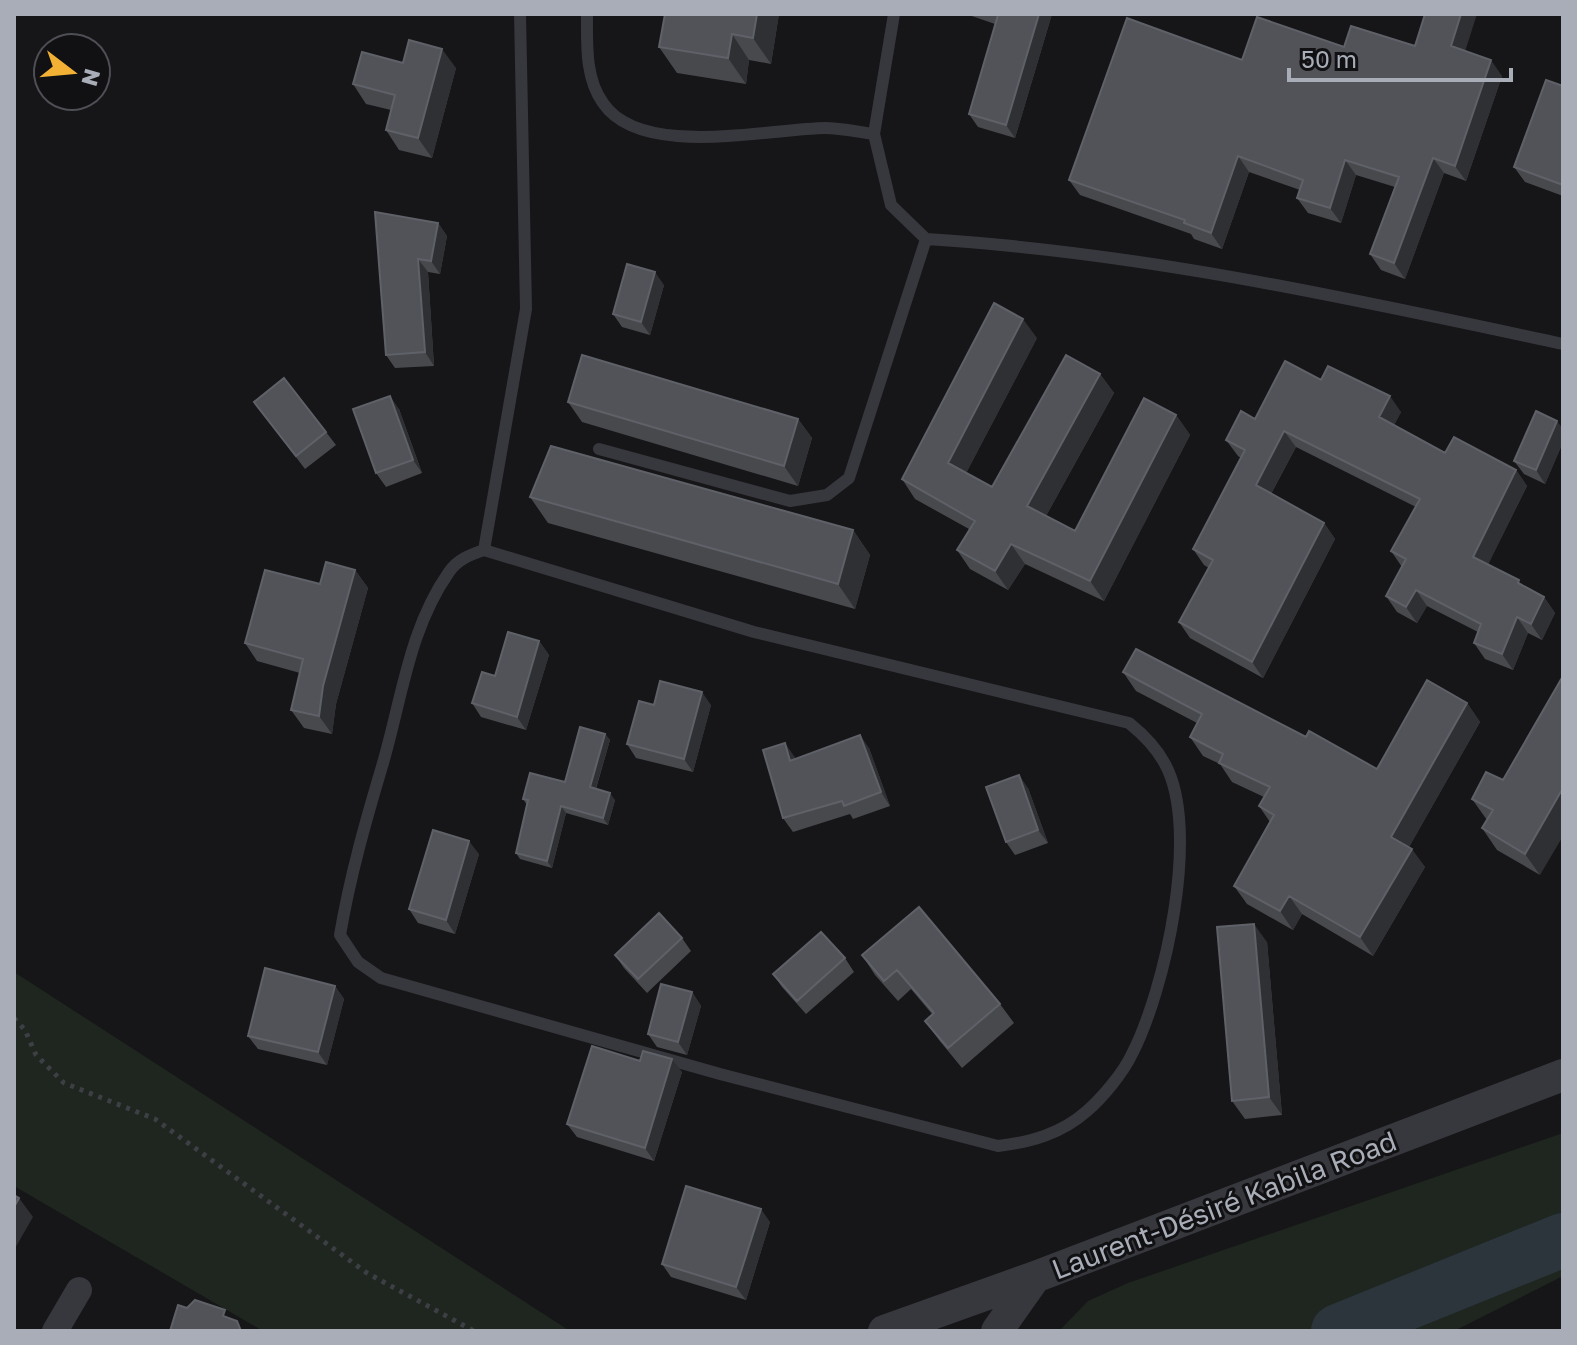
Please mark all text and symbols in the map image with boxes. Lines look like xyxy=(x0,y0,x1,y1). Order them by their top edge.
north arrow xyxy=(32,32,112,112)
scale bar xyxy=(1289,32,1511,82)
text: 50 m xyxy=(1301,44,1357,73)
text: N xyxy=(76,66,107,89)
street label: Laurent-Désiré Kabila Road xyxy=(1047,1124,1401,1286)

